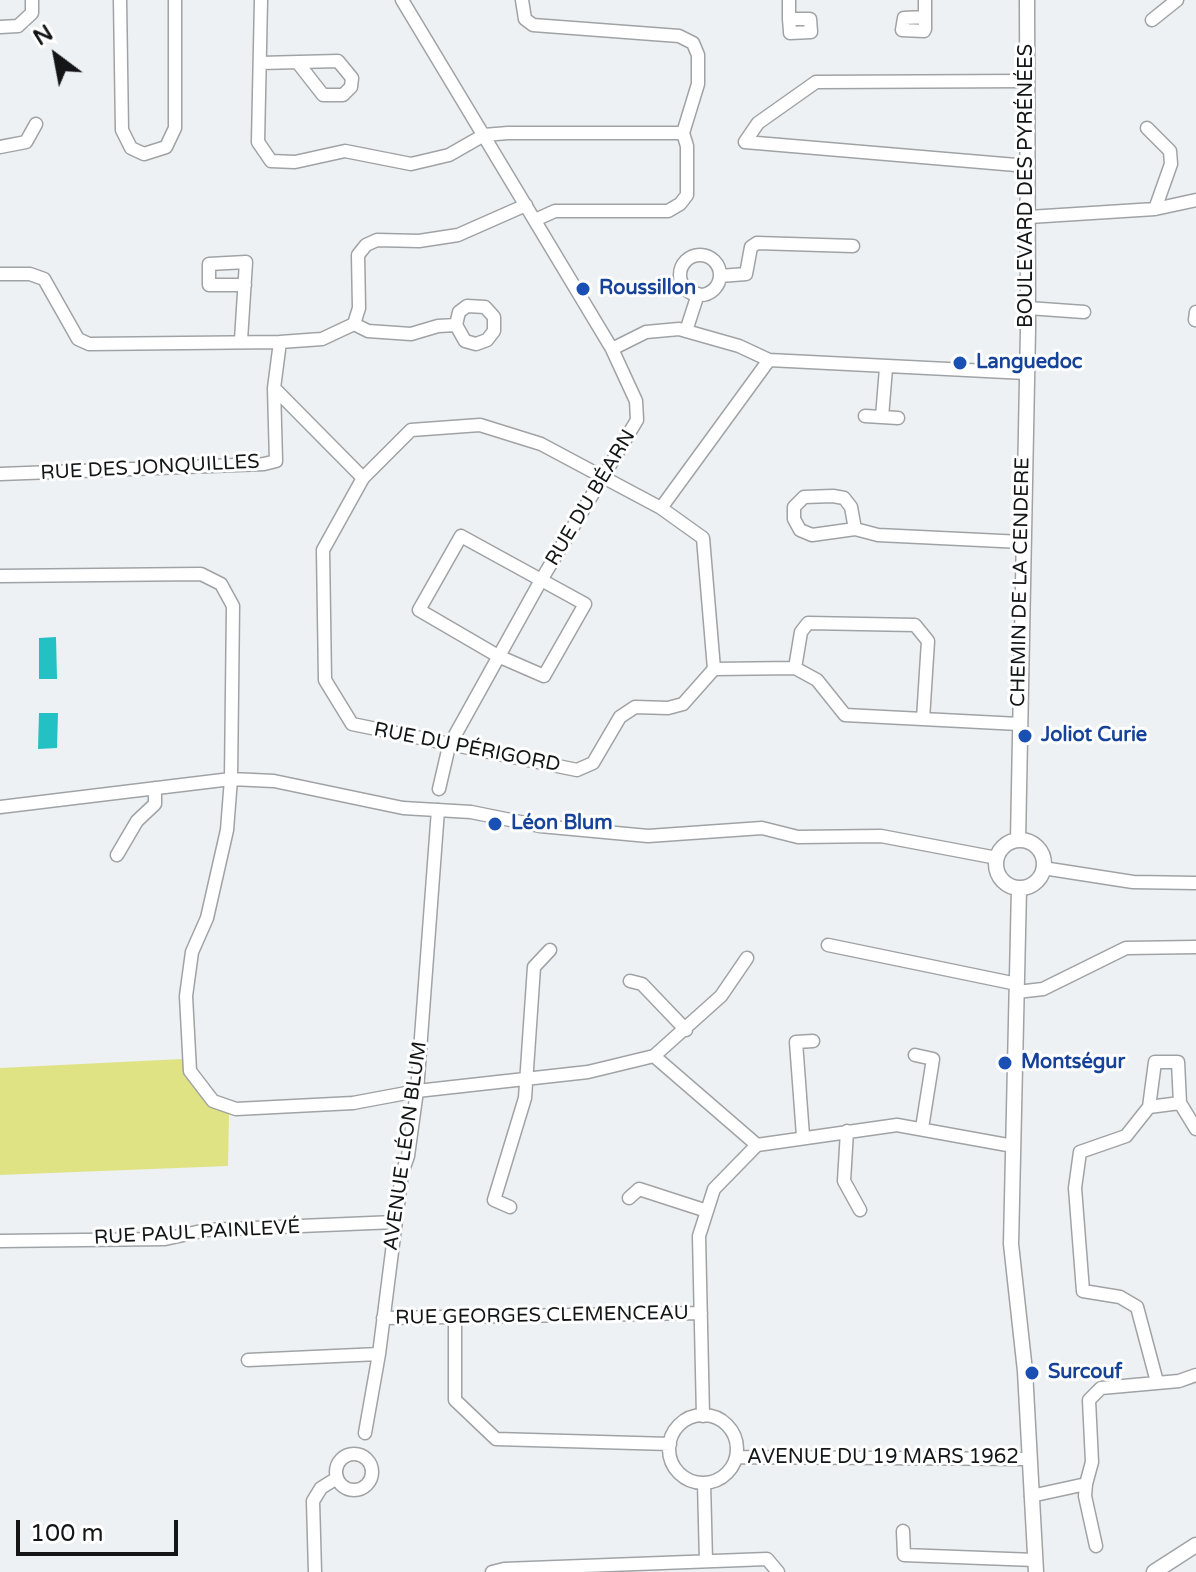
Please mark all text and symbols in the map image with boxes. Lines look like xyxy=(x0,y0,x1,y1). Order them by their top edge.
north arrow xyxy=(16,16,96,96)
text: N xyxy=(29,20,58,51)
street label: BOULEVARD DES PYRÉNÉES xyxy=(1015,44,1039,328)
place label: Roussillon xyxy=(599,277,696,301)
marker: Roussillon xyxy=(574,280,592,298)
place label: Languedoc xyxy=(976,351,1082,375)
marker: Languedoc xyxy=(951,354,969,372)
street label: RUE DU BÉARN xyxy=(541,426,641,570)
street label: RUE DES JONQUILLES xyxy=(40,450,260,486)
street label: CHEMIN DE LA CENDERE xyxy=(1007,457,1035,707)
street label: RUE DU PÉRIGORD xyxy=(372,718,562,778)
place label: Joliot Curie xyxy=(1041,724,1147,748)
marker: Joliot Curie xyxy=(1016,727,1034,745)
place label: Léon Blum xyxy=(511,812,613,836)
marker: Léon Blum xyxy=(486,815,504,833)
street label: AVENUE LÉON BLUM xyxy=(379,1040,433,1252)
place label: Montségur xyxy=(1021,1051,1125,1075)
marker: Montségur xyxy=(996,1054,1014,1072)
street label: RUE PAUL PAINLEVÉ xyxy=(93,1216,301,1250)
street label: RUE GEORGES CLEMENCEAU xyxy=(395,1301,689,1331)
place label: Surcouf xyxy=(1048,1361,1122,1385)
marker: Surcouf xyxy=(1023,1364,1041,1382)
street label: AVENUE DU 19 MARS 1962 xyxy=(747,1446,1019,1470)
scale bar xyxy=(20,1504,182,1554)
text: 100 m xyxy=(30,1519,104,1548)

